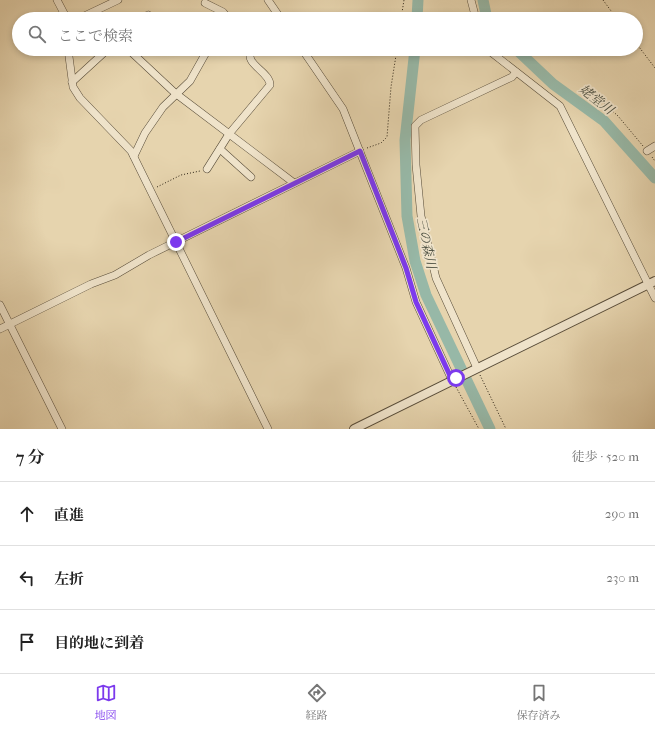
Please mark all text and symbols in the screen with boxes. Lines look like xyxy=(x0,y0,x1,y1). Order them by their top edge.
search box xyxy=(12,12,643,56)
icon: search xyxy=(26,23,48,45)
text: ここで検索 xyxy=(58,27,133,45)
water label: 姥堂川 xyxy=(577,81,618,119)
water label: 三の森川 xyxy=(414,216,440,272)
route end xyxy=(167,233,185,251)
route start xyxy=(447,369,465,387)
text: 7 分 xyxy=(16,447,45,467)
text: 徒歩 · 520 m xyxy=(572,449,639,464)
icon: ahead xyxy=(16,503,38,525)
text: 直進 xyxy=(54,506,84,524)
text: 290 m xyxy=(605,506,639,521)
icon: left xyxy=(16,567,38,589)
text: 左折 xyxy=(54,570,84,588)
text: 230 m xyxy=(606,570,639,585)
icon: arrive xyxy=(16,631,38,653)
text: 目的地に到着 xyxy=(54,634,144,652)
tab: 地図 xyxy=(95,682,117,722)
tab: 経路 xyxy=(306,682,328,722)
tab: 保存済み xyxy=(517,682,561,722)

